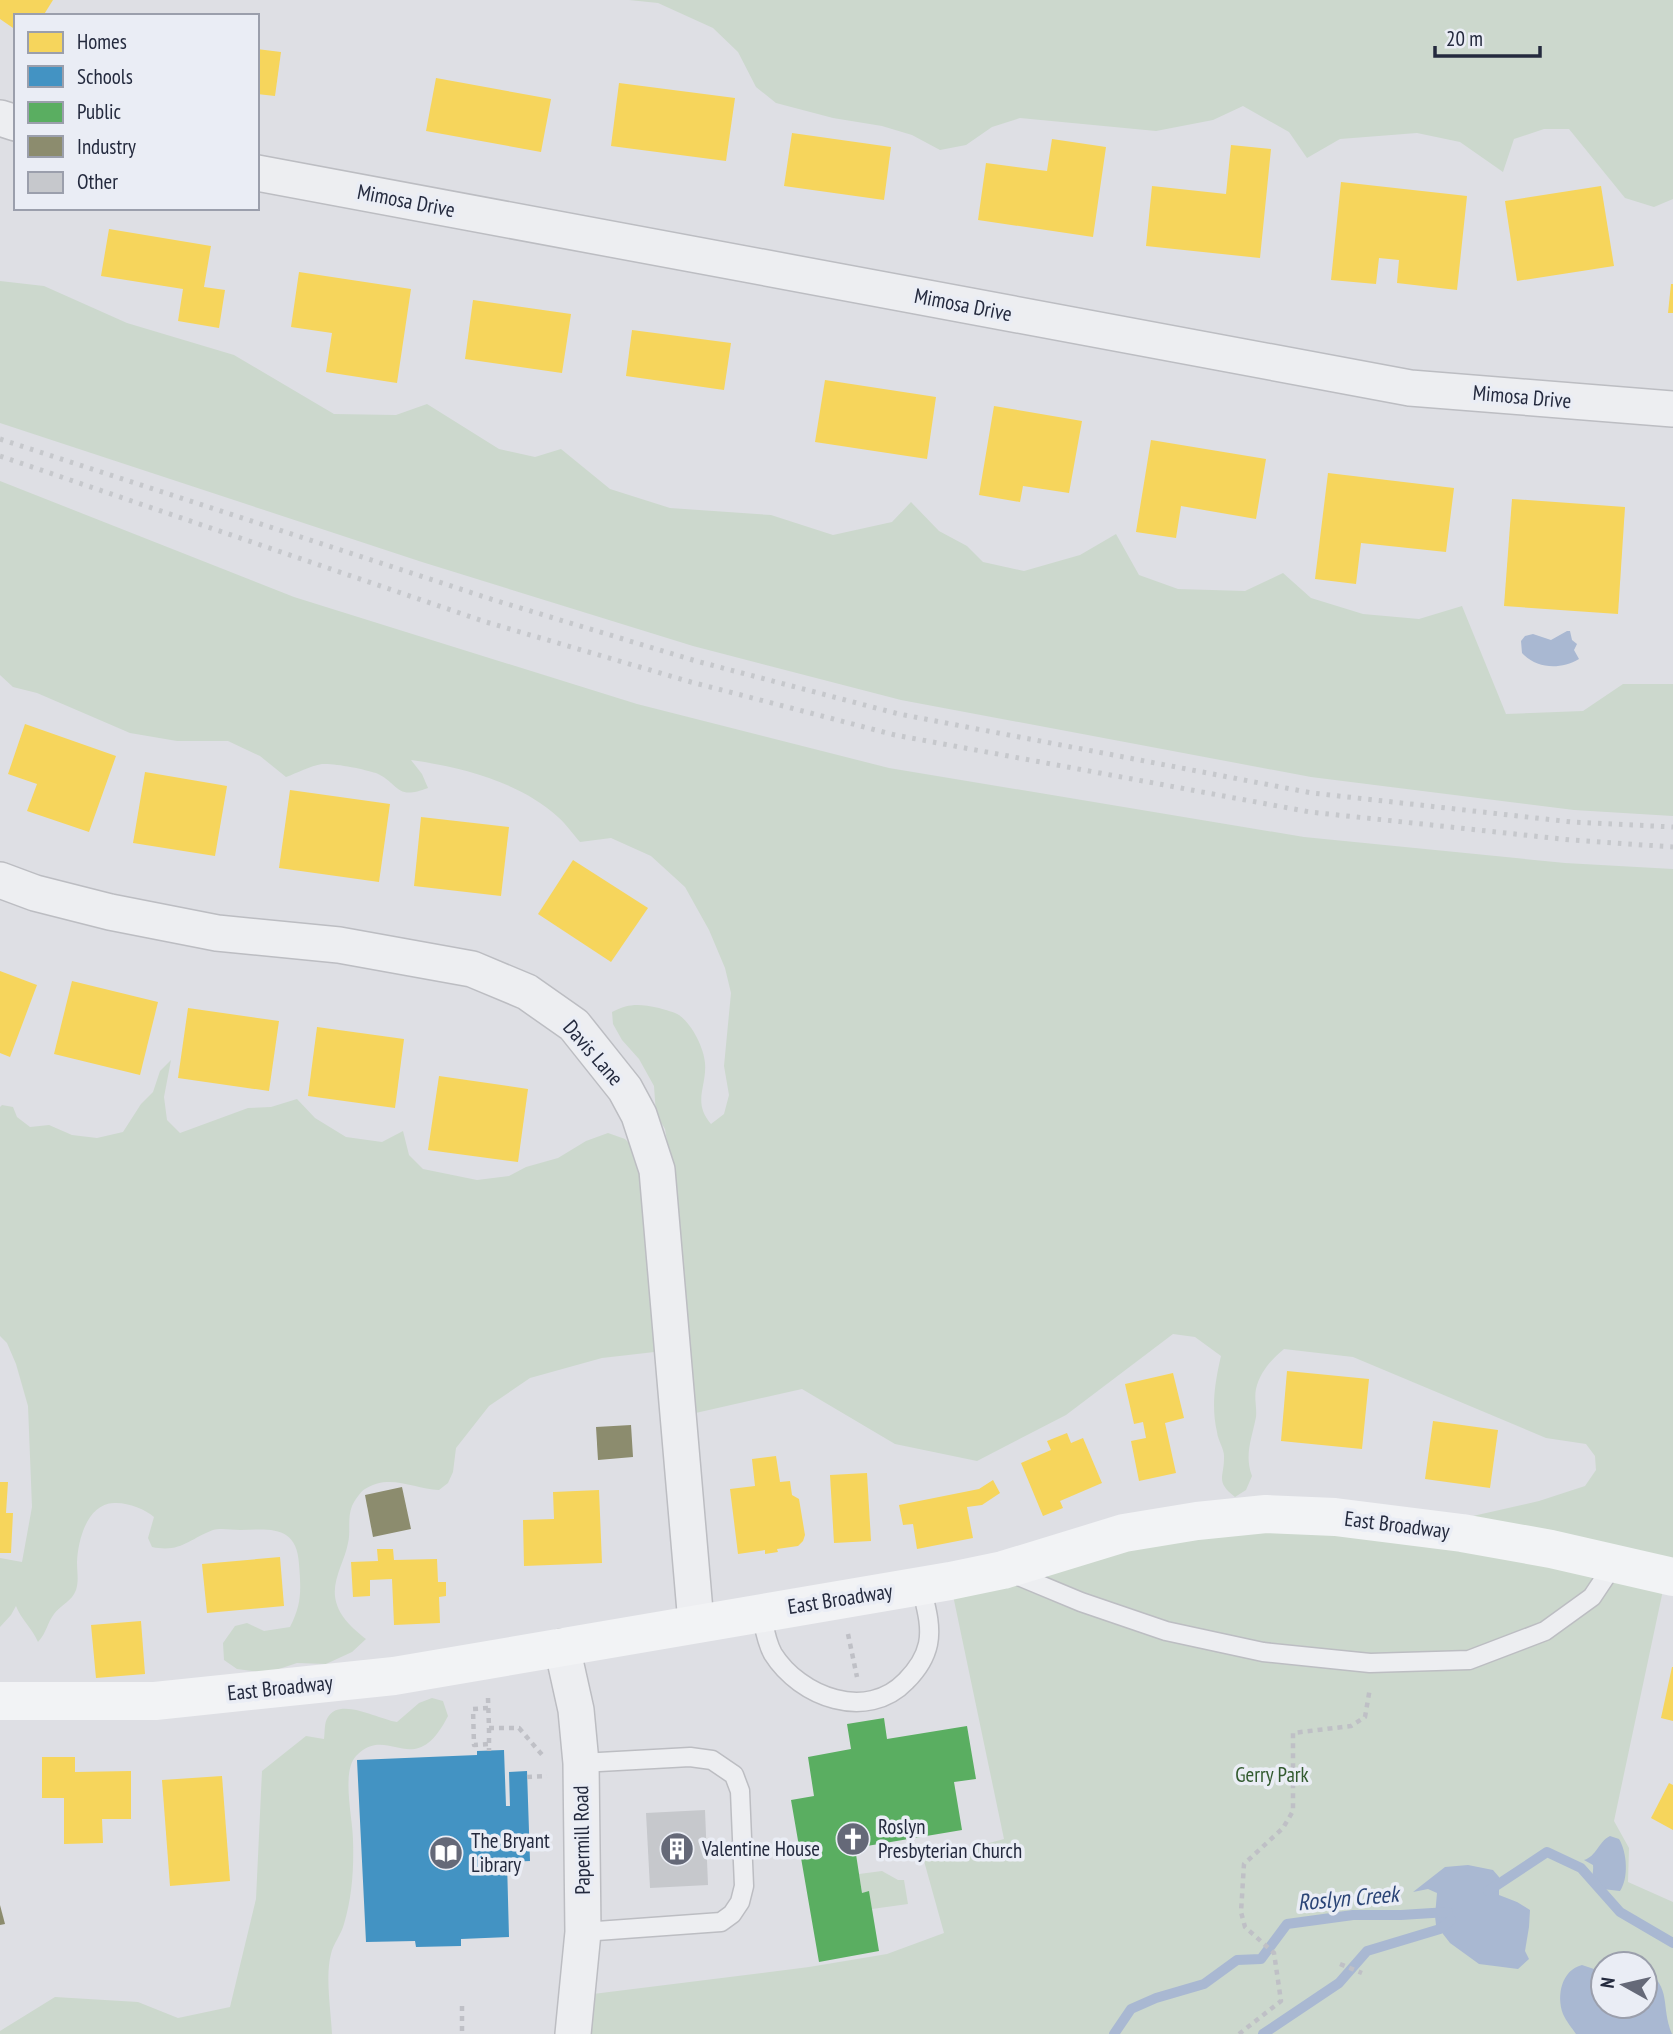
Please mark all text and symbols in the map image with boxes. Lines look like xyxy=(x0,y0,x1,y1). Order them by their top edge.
legend xyxy=(14,14,259,210)
scale bar xyxy=(1435,14,1540,58)
text: 20 m xyxy=(1446,25,1483,52)
text: Homes xyxy=(77,28,127,55)
text: Schools xyxy=(77,63,133,90)
text: Public xyxy=(77,98,122,125)
text: Industry xyxy=(77,133,136,160)
text: Other xyxy=(77,168,118,195)
street label: Mimosa Drive xyxy=(355,178,457,223)
street label: Mimosa Drive xyxy=(912,282,1014,327)
street label: Mimosa Drive xyxy=(1472,379,1572,414)
street label: Davis Lane xyxy=(557,1014,629,1091)
street label: East Broadway xyxy=(1343,1505,1451,1544)
street label: East Broadway xyxy=(786,1577,894,1620)
street label: East Broadway xyxy=(226,1669,334,1706)
park label: Gerry Park xyxy=(1235,1761,1309,1788)
street label: Papermill Road xyxy=(567,1785,596,1895)
place label: Roslyn Presbyterian Church xyxy=(878,1813,1022,1864)
church icon: Roslyn Presbyterian Church xyxy=(834,1820,872,1858)
place label: The Bryant Library xyxy=(471,1827,550,1878)
building icon: Valentine House xyxy=(658,1830,696,1868)
library icon: The Bryant Library xyxy=(427,1834,465,1872)
place label: Valentine House xyxy=(701,1835,820,1862)
water label: Roslyn Creek xyxy=(1296,1878,1403,1916)
north arrow xyxy=(1589,1950,1659,2020)
text: N xyxy=(1595,1976,1620,1989)

